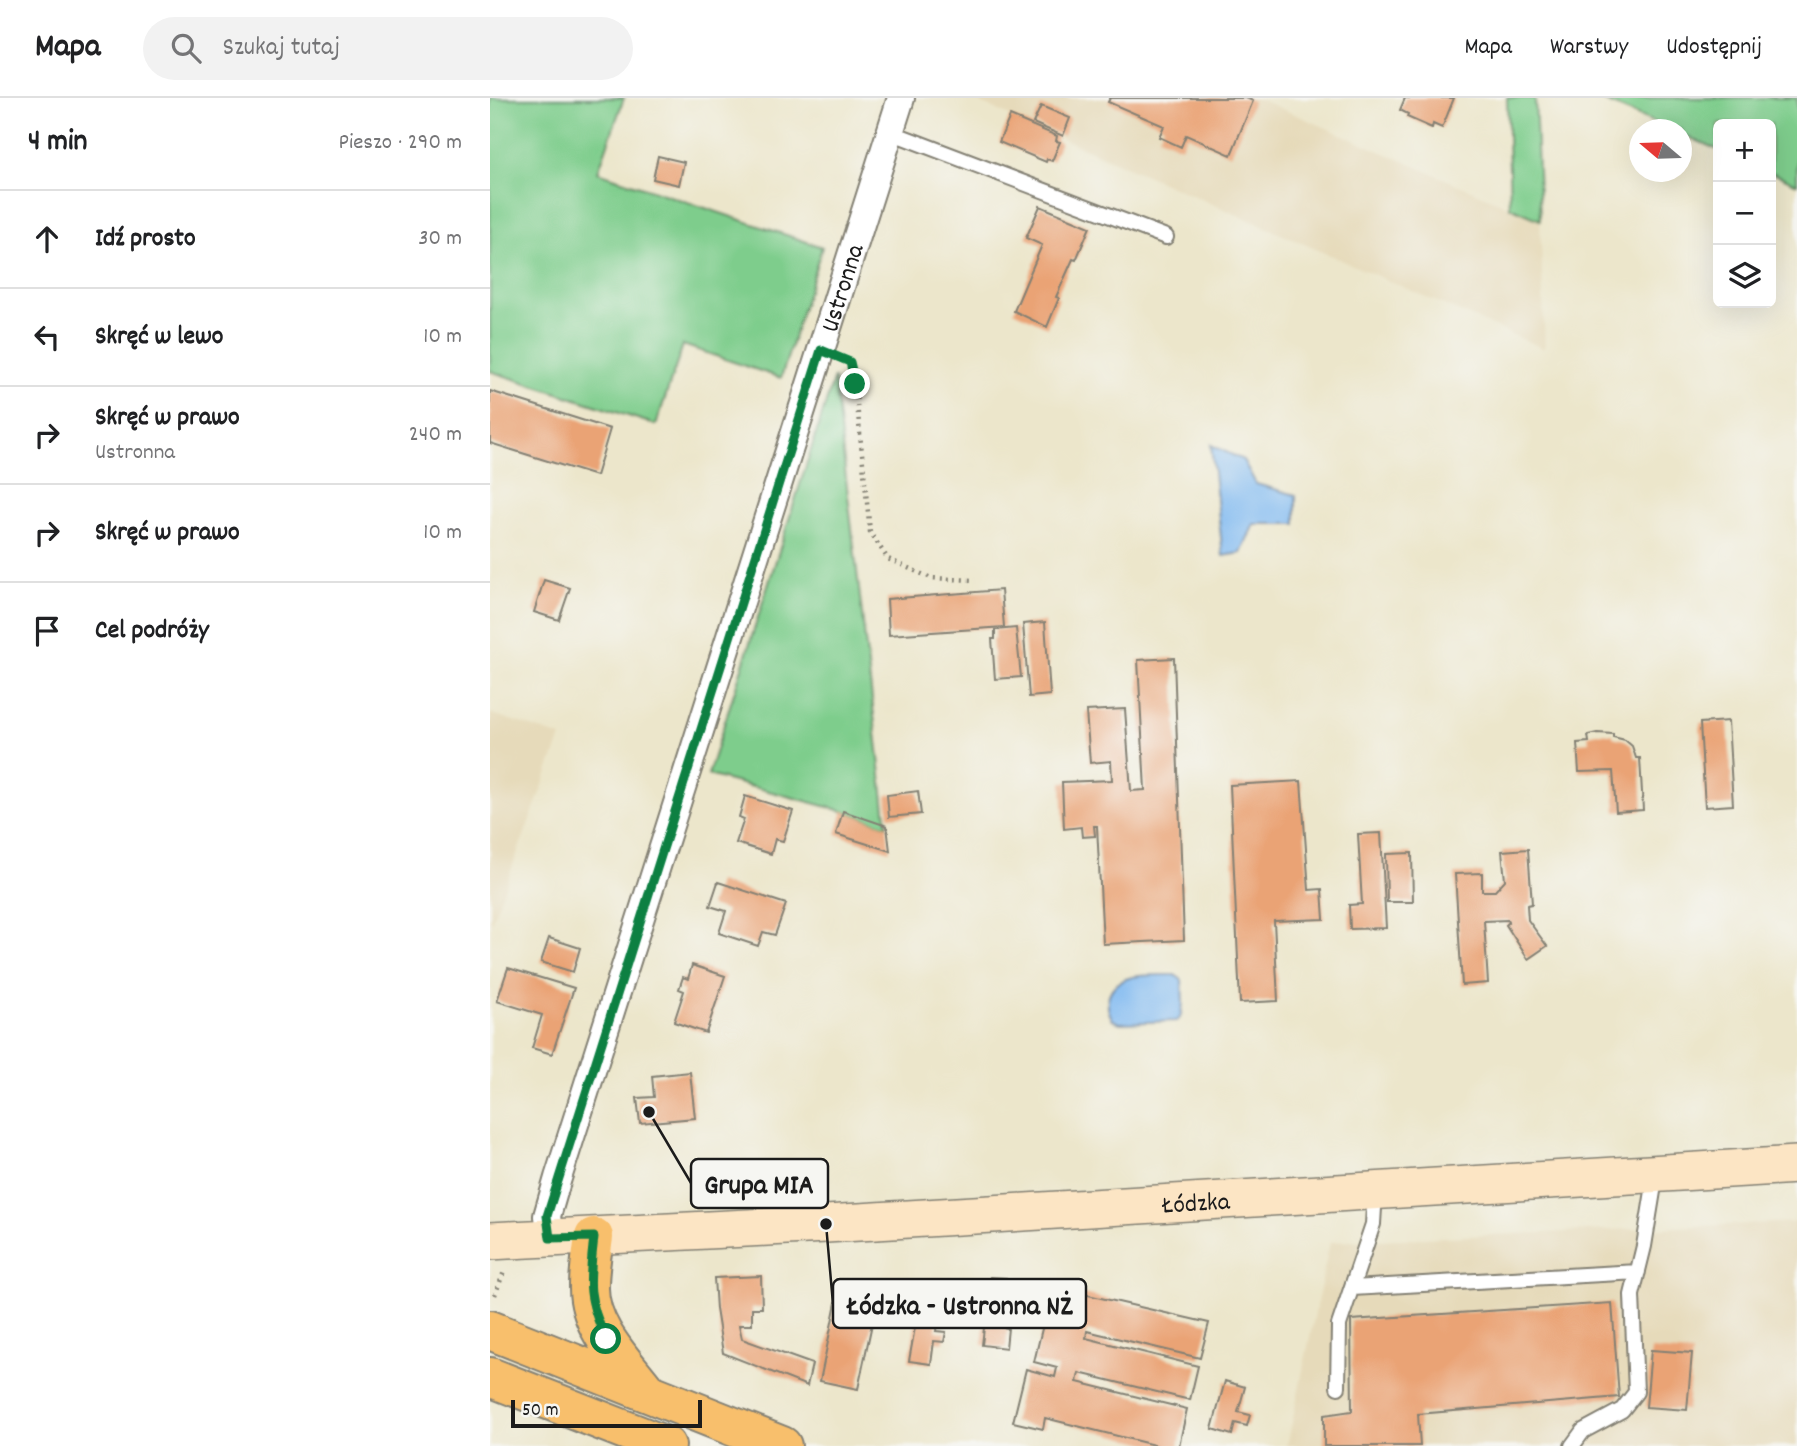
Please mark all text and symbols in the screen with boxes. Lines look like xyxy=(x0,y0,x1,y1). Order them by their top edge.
search box xyxy=(143,17,633,80)
text: Mapa xyxy=(35,25,101,72)
icon: search xyxy=(167,29,205,67)
text: Szukaj tutaj xyxy=(223,30,340,67)
text: Mapa xyxy=(1464,31,1512,65)
text: Warstwy xyxy=(1550,31,1628,65)
text: Udostępnij xyxy=(1666,31,1762,65)
north arrow xyxy=(1629,119,1692,182)
map controls xyxy=(1713,119,1776,308)
button: + xyxy=(1713,119,1776,182)
text: 4 min xyxy=(28,122,87,165)
text: Pieszo · 290 m xyxy=(339,127,462,160)
button: − xyxy=(1713,182,1776,245)
icon: ahead xyxy=(28,220,66,258)
text: Idź prosto xyxy=(95,221,196,258)
text: 30 m xyxy=(418,223,462,256)
street label: Ustronna xyxy=(813,239,876,337)
button: layers xyxy=(1713,245,1776,308)
icon: left xyxy=(28,318,66,356)
text: Skręć w lewo xyxy=(95,319,223,356)
text: 10 m xyxy=(423,321,462,354)
route end xyxy=(839,368,870,399)
text: Skręć w prawo xyxy=(95,400,239,437)
icon: right xyxy=(28,416,66,454)
text: 240 m xyxy=(409,419,462,452)
text: Ustronna xyxy=(95,437,175,470)
icon: right xyxy=(28,514,66,552)
text: Skręć w prawo xyxy=(95,515,239,552)
text: 10 m xyxy=(423,517,462,550)
icon: arrive xyxy=(28,612,66,650)
text: Cel podróży xyxy=(95,613,209,650)
callout: Grupa MIA xyxy=(691,1159,828,1208)
text: Grupa MIA xyxy=(704,1168,814,1208)
street label: Łódzka xyxy=(1160,1184,1232,1226)
callout: Łódzka - Ustronna NŻ xyxy=(833,1279,1086,1328)
text: Łódzka - Ustronna NŻ xyxy=(846,1289,1073,1329)
route start xyxy=(590,1323,621,1354)
scale bar xyxy=(511,1397,702,1429)
text: 50 m xyxy=(522,1398,559,1425)

